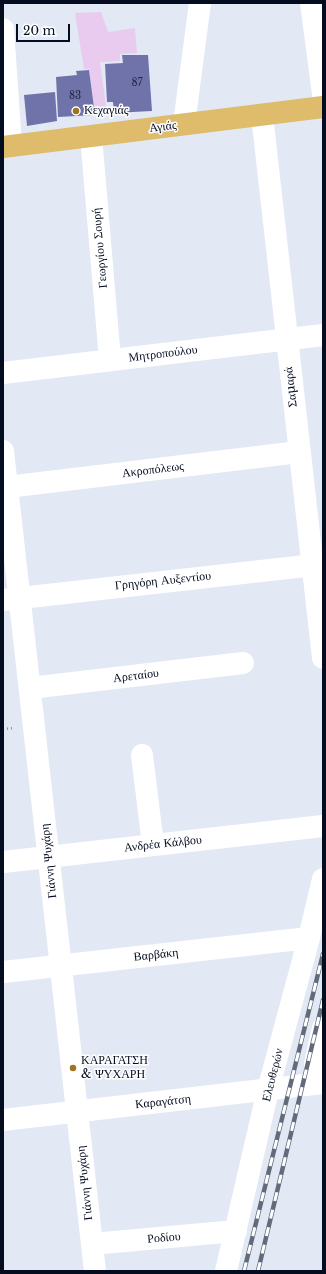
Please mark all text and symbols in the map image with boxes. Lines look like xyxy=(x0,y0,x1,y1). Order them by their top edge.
scale bar xyxy=(18,16,72,42)
text: 20 m xyxy=(23,23,55,38)
house number: 87 xyxy=(131,77,143,89)
house number: 83 xyxy=(69,90,81,102)
place label: Κεχαγιάς xyxy=(84,104,129,118)
marker: Κεχαγιάς xyxy=(71,106,81,116)
street label: Αγιάς xyxy=(149,118,177,136)
street label: Γεωργίου Σουρή xyxy=(89,207,111,289)
street label: Μητροπούλου xyxy=(128,343,198,365)
street label: Σαμαρά xyxy=(281,366,301,408)
street label: Ακροπόλεως xyxy=(121,459,185,481)
street label: Γρηγόρη Αυξεντίου xyxy=(114,569,212,593)
street label: Αρεταίου xyxy=(112,666,160,686)
street label: Γιάννη Ψυχάρη xyxy=(38,823,60,899)
street label: Ανδρέα Κάλβου xyxy=(123,833,203,855)
street label: Βαρβάκη xyxy=(133,945,179,965)
street label: Ελευθερών xyxy=(259,1047,287,1103)
place label: ΚΑΡΑΓΑΤΣΗ & ΨΥΧΑΡΗ xyxy=(81,1054,148,1082)
marker: ΚΑΡΑΓΑΤΣΗ & ΨΥΧΑΡΗ xyxy=(68,1063,78,1073)
street label: Καραγάτση xyxy=(134,1092,192,1112)
street label: Γιάννη Ψυχάρη xyxy=(74,1145,96,1221)
street label: Ροδίου xyxy=(147,1229,181,1247)

